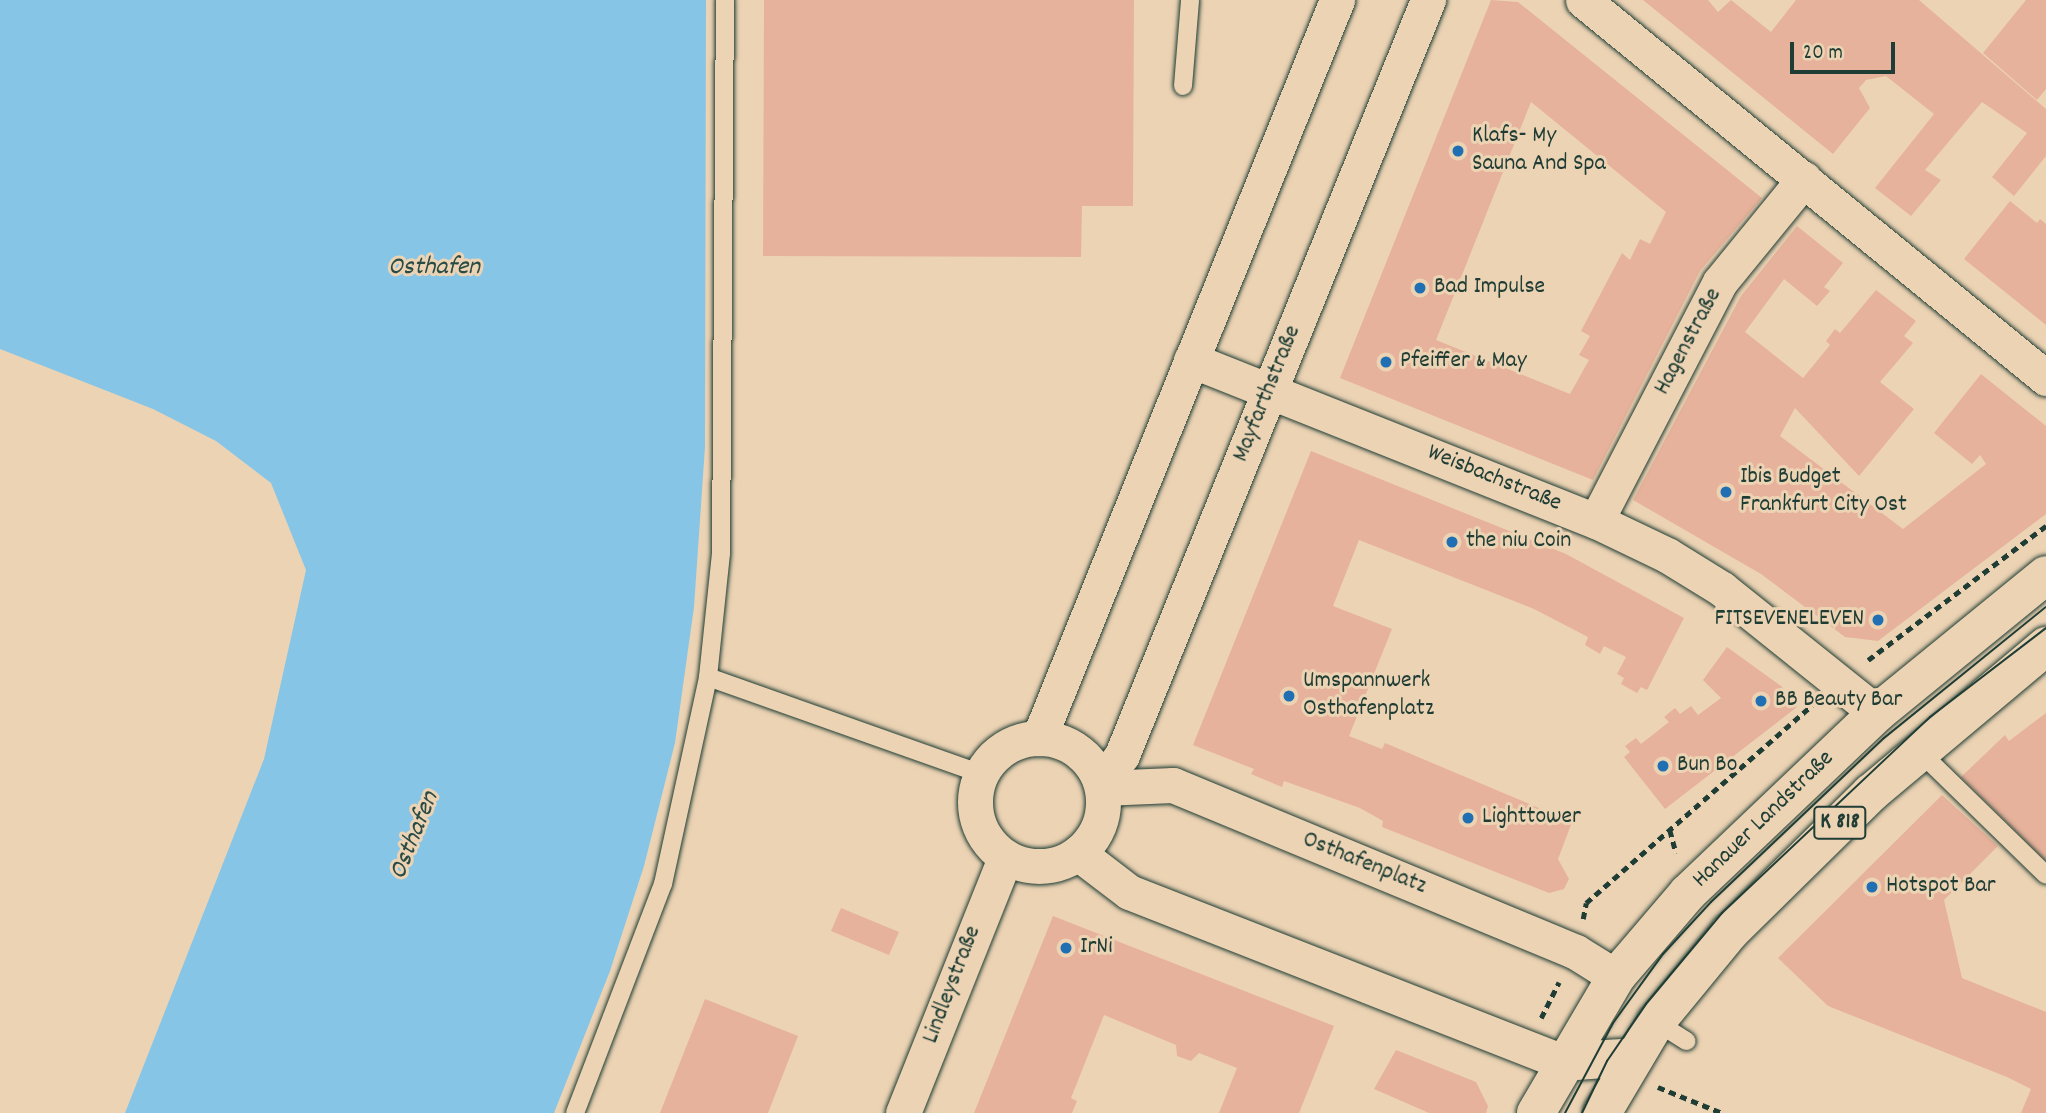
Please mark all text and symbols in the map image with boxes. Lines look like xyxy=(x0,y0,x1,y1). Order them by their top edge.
scale bar xyxy=(1794,28,1899,72)
text: 20 m xyxy=(1803,39,1843,69)
place label: Klafs- My Sauna And Spa xyxy=(1472,123,1606,179)
marker: Klafs- My Sauna And Spa xyxy=(1450,143,1466,159)
water label: Osthafen xyxy=(388,252,480,284)
place label: Bad Impulse xyxy=(1434,274,1545,302)
marker: Bad Impulse xyxy=(1412,280,1428,296)
street label: Hagenstraße xyxy=(1649,284,1729,400)
street label: Mayfarthstraße xyxy=(1228,322,1308,466)
place label: Pfeiffer & May xyxy=(1400,348,1527,376)
marker: Pfeiffer & May xyxy=(1378,354,1394,370)
street label: Weisbachstraße xyxy=(1423,439,1565,519)
place label: Ibis Budget Frankfurt City Ost xyxy=(1740,464,1907,520)
marker: Ibis Budget Frankfurt City Ost xyxy=(1718,484,1734,500)
place label: the niu Coin xyxy=(1466,528,1571,556)
marker: the niu Coin xyxy=(1444,534,1460,550)
place label: FITSEVENELEVEN xyxy=(1715,606,1864,634)
marker: FITSEVENELEVEN xyxy=(1870,612,1886,628)
place label: Umspannwerk Osthafenplatz xyxy=(1303,668,1434,724)
place label: BB Beauty Bar xyxy=(1775,687,1902,715)
marker: Umspannwerk Osthafenplatz xyxy=(1281,688,1297,704)
marker: BB Beauty Bar xyxy=(1753,693,1769,709)
street label: Hanauer Landstraße xyxy=(1687,745,1841,895)
place label: Bun Bo xyxy=(1677,752,1737,780)
marker: Bun Bo xyxy=(1655,758,1671,774)
water label: Osthafen xyxy=(383,787,447,885)
place label: Lighttower xyxy=(1482,804,1581,832)
road number: K 818 xyxy=(1812,804,1868,842)
marker: Lighttower xyxy=(1460,810,1476,826)
street label: Osthafenplatz xyxy=(1298,826,1430,902)
place label: Hotspot Bar xyxy=(1886,873,1996,901)
marker: Hotspot Bar xyxy=(1864,879,1880,895)
street label: Lindleystraße xyxy=(917,922,989,1048)
place label: IrNi xyxy=(1080,934,1113,962)
marker: IrNi xyxy=(1058,940,1074,956)

